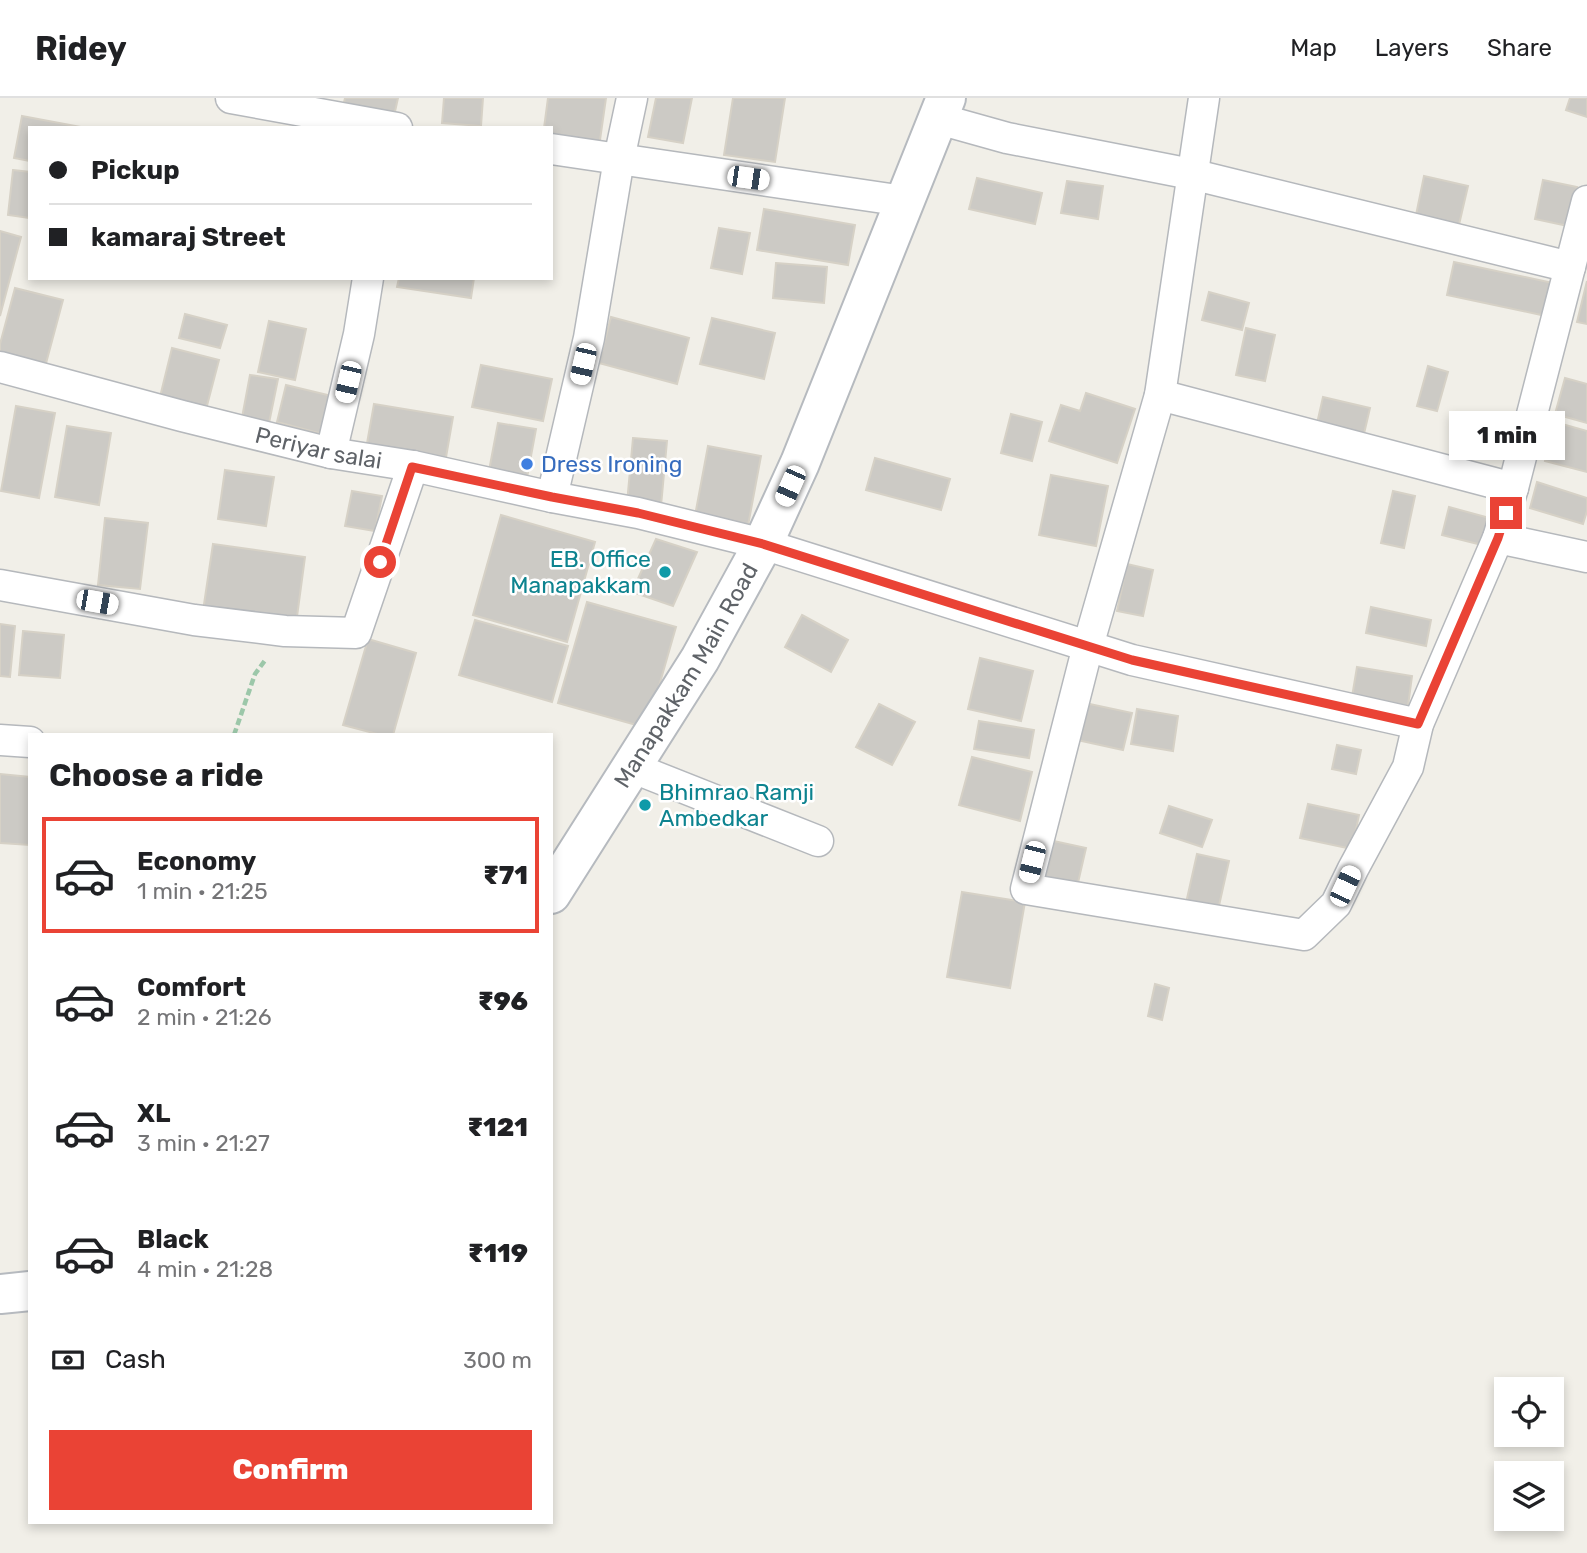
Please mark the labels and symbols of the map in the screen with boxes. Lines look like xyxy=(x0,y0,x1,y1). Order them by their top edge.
car xyxy=(726,165,771,191)
car xyxy=(569,341,598,387)
car xyxy=(334,359,363,405)
callout: 1 min xyxy=(1448,412,1564,460)
street label: Periyar salai xyxy=(252,421,384,475)
place label: Dress Ironing xyxy=(541,450,683,478)
marker: Dress Ironing xyxy=(519,456,535,472)
car xyxy=(772,463,809,509)
route end xyxy=(1490,497,1522,529)
place label: EB. Office Manapakkam xyxy=(510,545,651,599)
route start xyxy=(364,546,396,578)
street label: Manapakkam Main Road xyxy=(608,558,764,793)
marker: EB. Office Manapakkam xyxy=(657,564,673,580)
car xyxy=(75,588,120,616)
place label: Bhimrao Ramji Ambedkar xyxy=(659,778,814,832)
marker: Bhimrao Ramji Ambedkar xyxy=(637,797,653,813)
car xyxy=(1017,839,1048,885)
car xyxy=(1327,863,1364,909)

